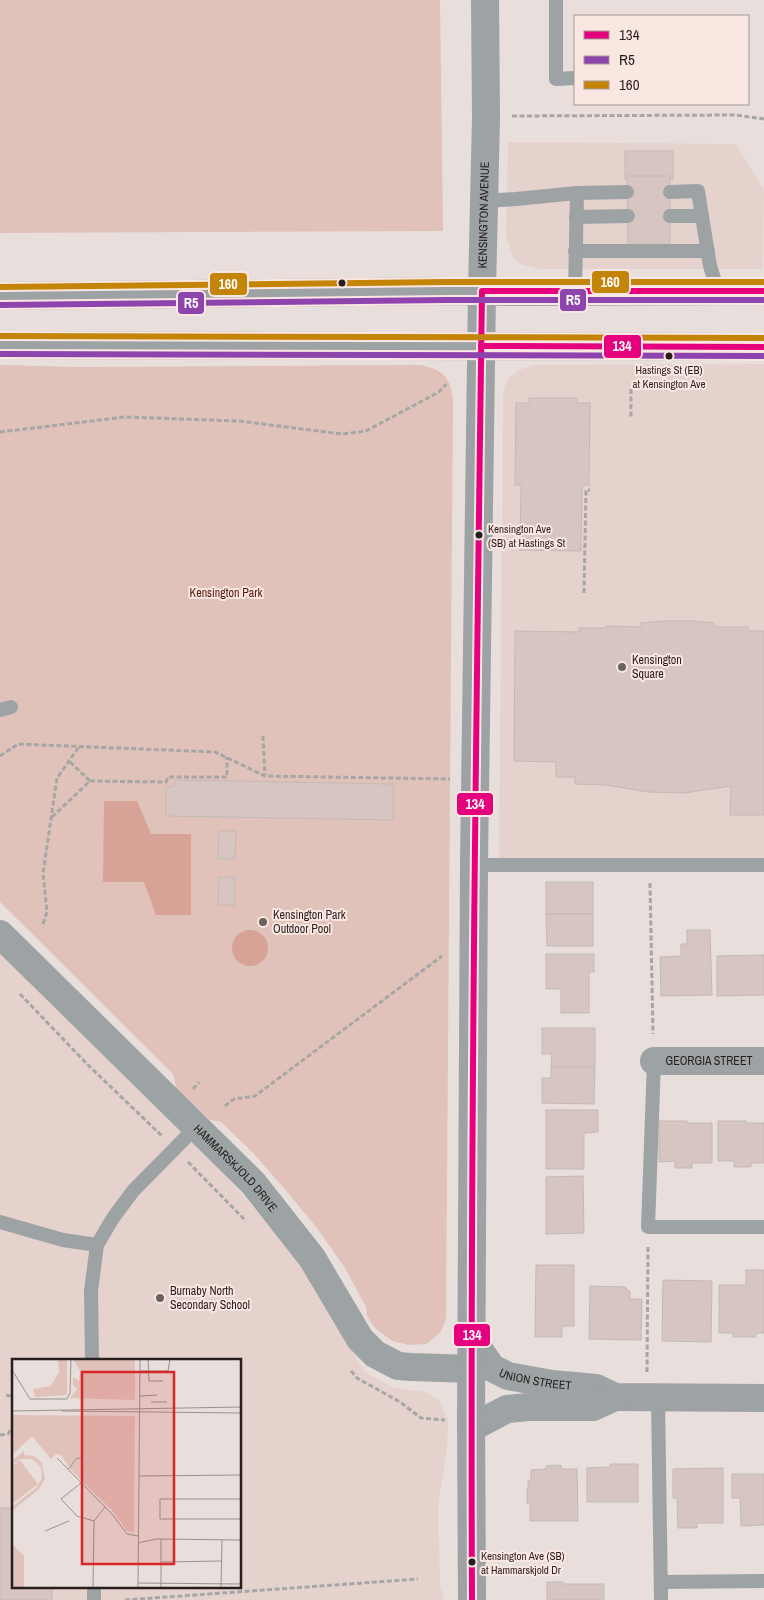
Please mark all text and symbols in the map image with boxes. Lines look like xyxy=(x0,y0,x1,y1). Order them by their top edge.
legend xyxy=(574,15,749,105)
text: 134 xyxy=(619,24,640,45)
text: R5 xyxy=(619,49,635,70)
text: 160 xyxy=(619,74,640,95)
street label: KENSINGTON AVENUE xyxy=(475,161,493,269)
line badge: 160 xyxy=(591,270,630,294)
line badge: 160 xyxy=(209,272,248,296)
text: 160 xyxy=(600,273,620,291)
text: 160 xyxy=(218,275,238,293)
unlabelled marker xyxy=(337,278,347,288)
line badge: R5 xyxy=(559,288,587,312)
line badge: R5 xyxy=(177,291,205,315)
text: R5 xyxy=(566,291,581,309)
text: R5 xyxy=(184,294,199,312)
line badge: 134 xyxy=(603,334,642,359)
text: 134 xyxy=(612,337,632,355)
marker: Hastings St (EB) at Kensington Ave xyxy=(664,351,674,361)
place label: Hastings St (EB) at Kensington Ave xyxy=(632,363,706,391)
place label: Kensington Ave (SB) at Hastings St xyxy=(488,522,566,550)
marker: Kensington Ave (SB) at Hastings St xyxy=(474,530,484,540)
park label: Kensington Park xyxy=(190,585,262,601)
place label: Kensington Square xyxy=(632,652,682,682)
marker: Kensington Square xyxy=(616,661,628,673)
line badge: 134 xyxy=(456,792,494,816)
text: 134 xyxy=(465,795,485,813)
place label: Kensington Park Outdoor Pool xyxy=(273,907,346,937)
marker: Kensington Park Outdoor Pool xyxy=(257,916,269,928)
street label: GEORGIA STREET xyxy=(665,1053,753,1069)
street label: HAMMARSKJOLD DRIVE xyxy=(190,1121,281,1215)
place label: Burnaby North Secondary School xyxy=(170,1283,250,1313)
marker: Burnaby North Secondary School xyxy=(154,1292,166,1304)
line badge: 134 xyxy=(453,1323,491,1347)
text: 134 xyxy=(462,1326,482,1344)
inset map xyxy=(12,1359,241,1588)
street label: UNION STREET xyxy=(496,1365,572,1394)
place label: Kensington Ave (SB) at Hammarskjold Dr xyxy=(481,1549,565,1577)
marker: Kensington Ave (SB) at Hammarskjold Dr xyxy=(467,1557,477,1567)

